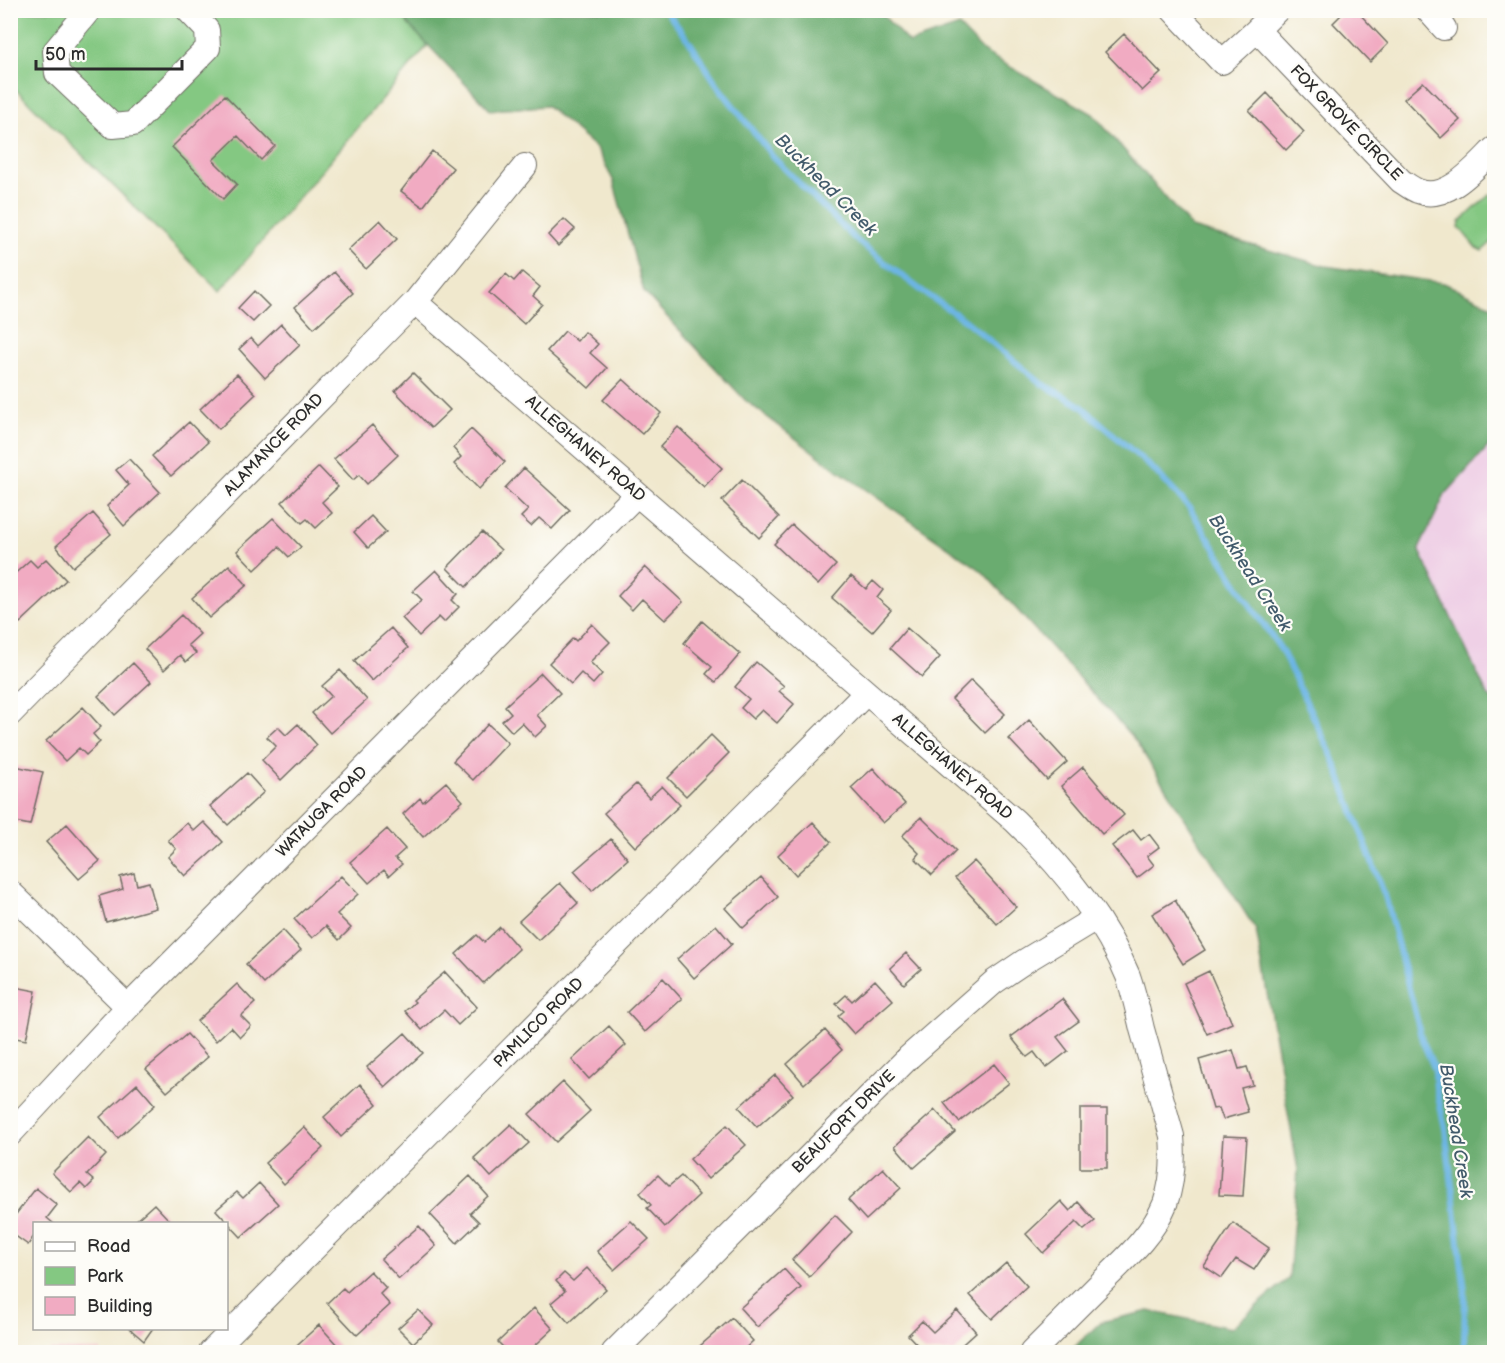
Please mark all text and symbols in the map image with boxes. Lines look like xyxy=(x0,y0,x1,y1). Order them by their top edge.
scale bar xyxy=(36,33,182,71)
text: 50 m xyxy=(45,44,86,65)
street label: FOX GROVE CIRCLE xyxy=(1286,61,1406,185)
water label: Buckhead Creek xyxy=(771,130,882,241)
street label: ALAMANCE ROAD xyxy=(220,390,328,500)
street label: ALLEGHANEY ROAD xyxy=(521,392,649,506)
water label: Buckhead Creek xyxy=(1204,511,1296,636)
street label: ALLEGHANEY ROAD xyxy=(888,710,1016,824)
street label: WATAUGA ROAD xyxy=(273,763,371,861)
street label: PAMLICO ROAD xyxy=(490,974,588,1072)
water label: Buckhead Creek xyxy=(1435,1063,1477,1201)
street label: BEAUFORT DRIVE xyxy=(788,1066,900,1178)
legend xyxy=(33,1222,228,1330)
text: Road xyxy=(87,1236,131,1257)
text: Park xyxy=(87,1266,123,1287)
text: Building xyxy=(87,1296,153,1317)

